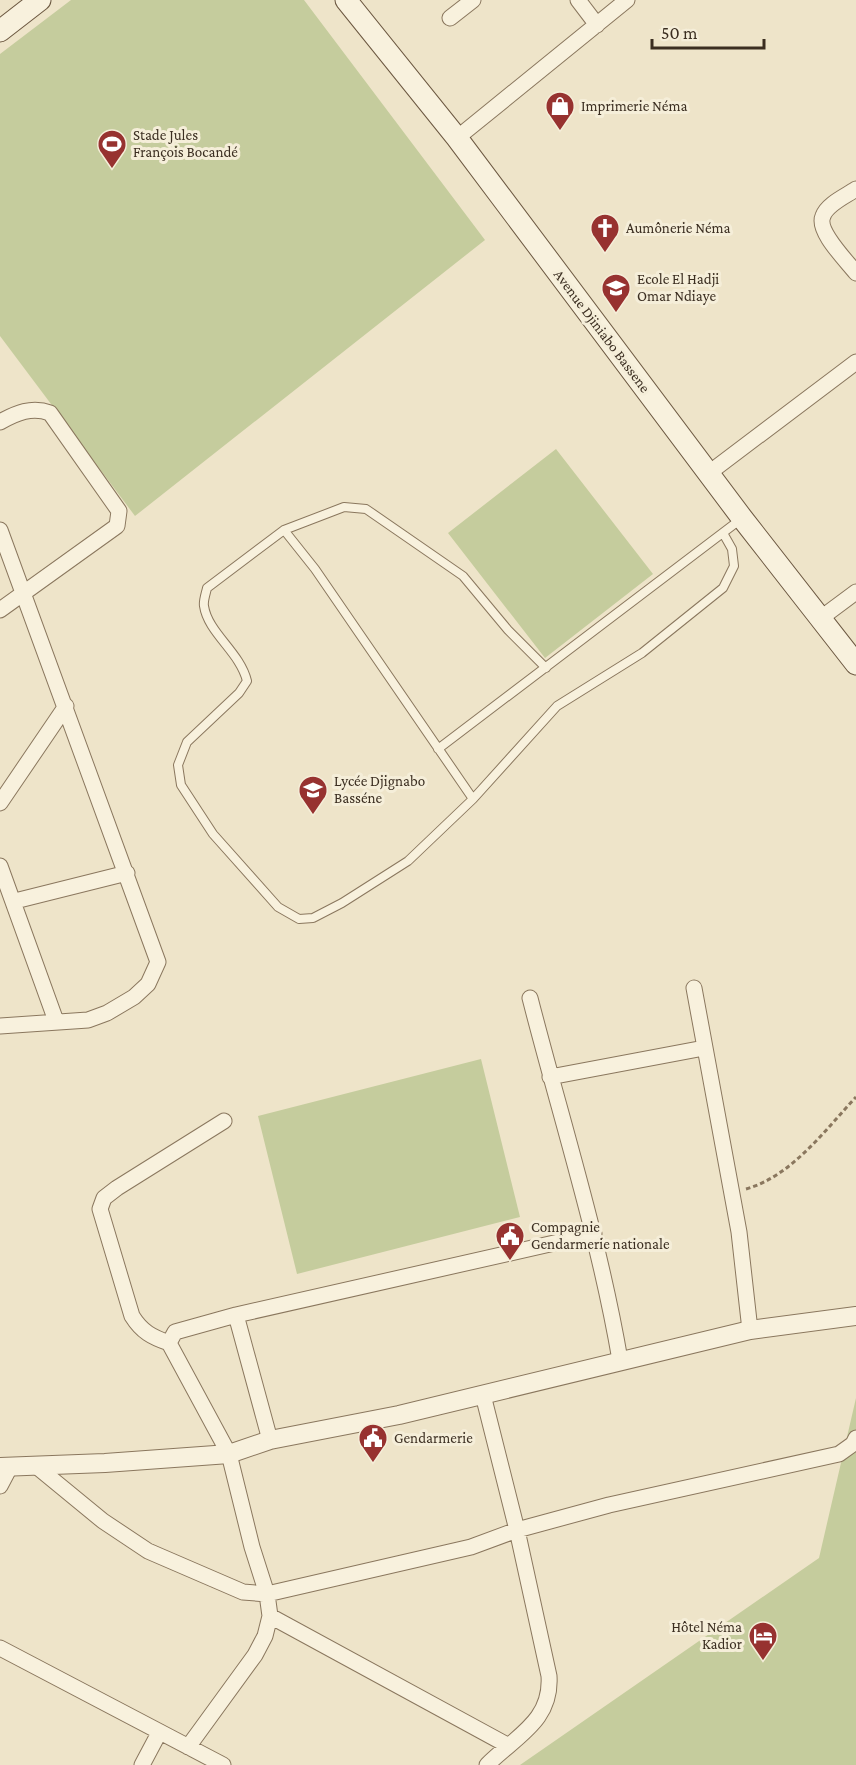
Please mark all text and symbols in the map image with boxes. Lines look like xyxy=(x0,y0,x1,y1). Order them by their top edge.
scale bar xyxy=(652,12,764,50)
text: 50 m xyxy=(661,23,698,43)
shop icon: Imprimerie Néma xyxy=(544,90,576,132)
place label: Imprimerie Néma xyxy=(581,98,687,115)
place label: Stade Jules François Bocandé xyxy=(133,127,238,161)
sports icon: Stade Jules François Bocandé xyxy=(96,128,128,170)
church icon: Aumônerie Néma xyxy=(589,212,621,254)
place label: Aumônerie Néma xyxy=(626,220,731,236)
street label: Avenue Djiniabo Bassene xyxy=(550,266,654,397)
place label: Ecole El Hadji Omar Ndiaye xyxy=(637,271,719,305)
school or university icon: Ecole El Hadji Omar Ndiaye xyxy=(600,272,632,314)
place label: Lycée Djignabo Basséne xyxy=(334,773,425,806)
school or university icon: Lycée Djignabo Basséne xyxy=(297,774,329,816)
place label: Compagnie Gendarmerie nationale xyxy=(531,1219,670,1252)
public building icon: Compagnie Gendarmerie nationale xyxy=(494,1220,526,1262)
public building icon: Gendarmerie xyxy=(357,1422,389,1464)
place label: Gendarmerie xyxy=(394,1430,473,1446)
place label: Hôtel Néma Kadior xyxy=(671,1619,743,1652)
hotel icon: Hôtel Néma Kadior xyxy=(747,1620,779,1662)

